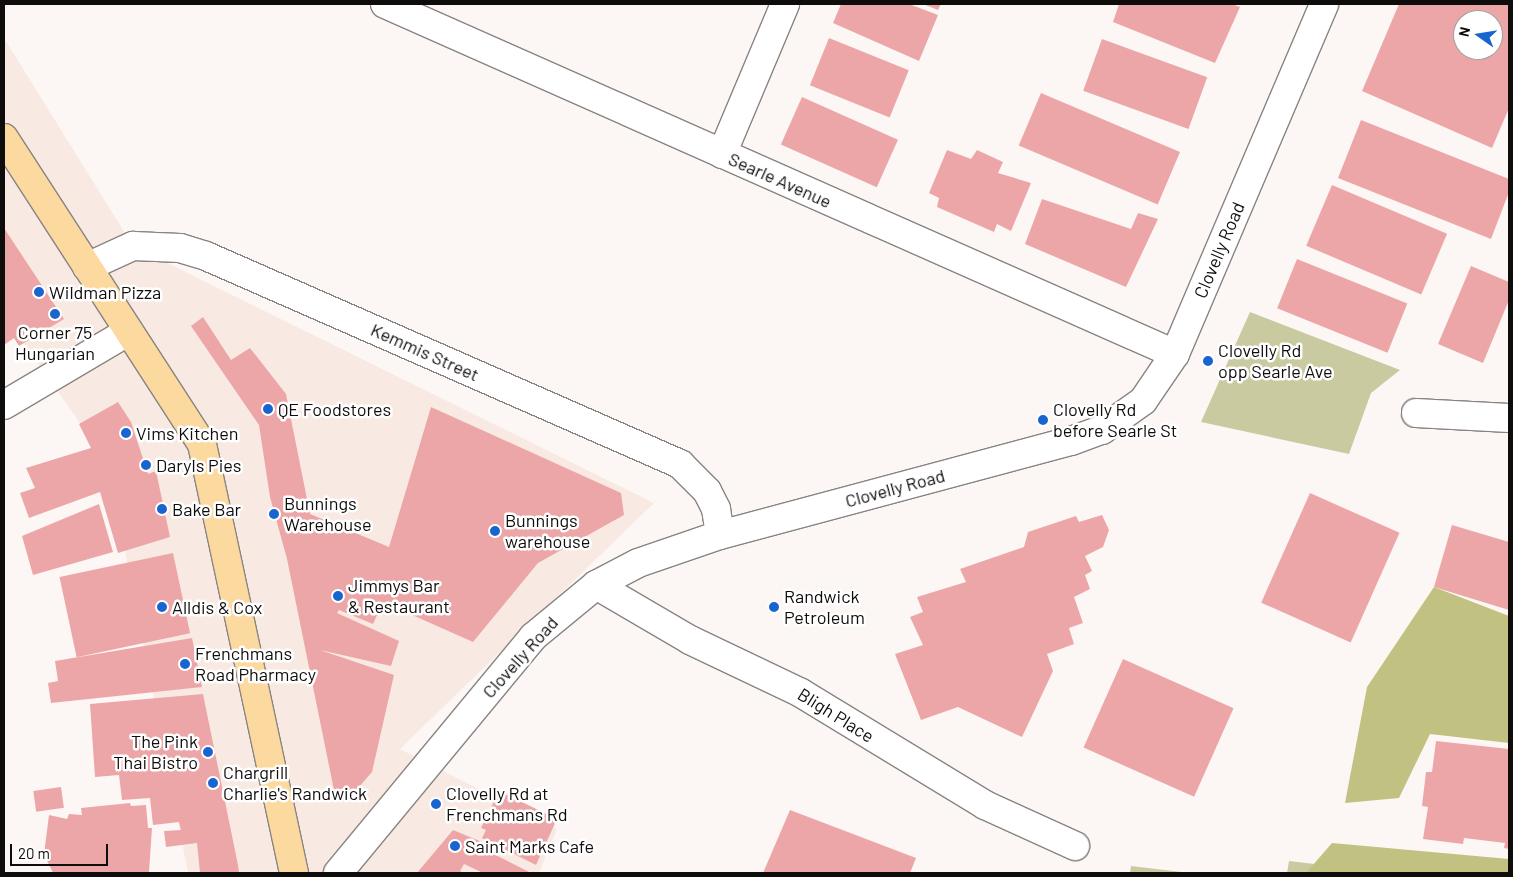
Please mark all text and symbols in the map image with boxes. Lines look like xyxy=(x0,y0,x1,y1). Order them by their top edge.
north arrow xyxy=(1453,10,1503,60)
text: N xyxy=(1455,25,1473,38)
street label: Searle Avenue xyxy=(725,148,835,212)
street label: Clovelly Road xyxy=(1189,199,1249,301)
place label: Wildman Pizza xyxy=(49,281,161,303)
marker: Wildman Pizza xyxy=(33,286,45,298)
marker: Corner 75 Hungarian xyxy=(49,308,61,320)
street label: Kemmis Street xyxy=(368,319,482,385)
place label: Corner 75 Hungarian xyxy=(15,322,95,364)
place label: Clovelly Rd opp Searle Ave xyxy=(1218,340,1333,382)
marker: Clovelly Rd opp Searle Ave xyxy=(1202,355,1214,367)
place label: QE Foodstores xyxy=(278,398,391,420)
place label: Clovelly Rd before Searle St xyxy=(1053,399,1177,442)
marker: QE Foodstores xyxy=(262,403,274,415)
marker: Clovelly Rd before Searle St xyxy=(1037,414,1049,426)
place label: Vims Kitchen xyxy=(136,422,238,444)
marker: Vims Kitchen xyxy=(120,427,132,439)
place label: Daryls Pies xyxy=(156,454,241,476)
marker: Daryls Pies xyxy=(140,459,152,471)
street label: Clovelly Road xyxy=(843,464,947,512)
place label: Bunnings Warehouse xyxy=(284,493,371,536)
place label: Bake Bar xyxy=(172,498,241,520)
marker: Bake Bar xyxy=(156,503,168,515)
marker: Bunnings Warehouse xyxy=(268,508,280,520)
place label: Bunnings warehouse xyxy=(505,510,590,552)
marker: Bunnings warehouse xyxy=(489,525,501,537)
place label: Jimmys Bar & Restaurant xyxy=(348,575,450,618)
place label: Randwick Petroleum xyxy=(784,586,865,628)
marker: Jimmys Bar & Restaurant xyxy=(332,590,344,602)
place label: Alldis & Cox xyxy=(172,596,262,618)
marker: Alldis & Cox xyxy=(156,601,168,613)
marker: Randwick Petroleum xyxy=(768,601,780,613)
street label: Clovelly Road xyxy=(478,612,562,702)
place label: Frenchmans Road Pharmacy xyxy=(195,643,316,686)
marker: Frenchmans Road Pharmacy xyxy=(179,658,191,670)
street label: Bligh Place xyxy=(794,683,878,747)
place label: The Pink Thai Bistro xyxy=(113,731,198,774)
marker: The Pink Thai Bistro xyxy=(202,746,214,758)
place label: Chargrill Charlie's Randwick xyxy=(223,762,367,804)
marker: Chargrill Charlie's Randwick xyxy=(207,777,219,789)
place label: Clovelly Rd at Frenchmans Rd xyxy=(446,783,568,826)
marker: Clovelly Rd at Frenchmans Rd xyxy=(430,798,442,810)
scale bar xyxy=(12,834,110,866)
place label: Saint Marks Cafe xyxy=(465,835,594,857)
marker: Saint Marks Cafe xyxy=(449,840,461,852)
text: 20 m xyxy=(18,844,50,862)

